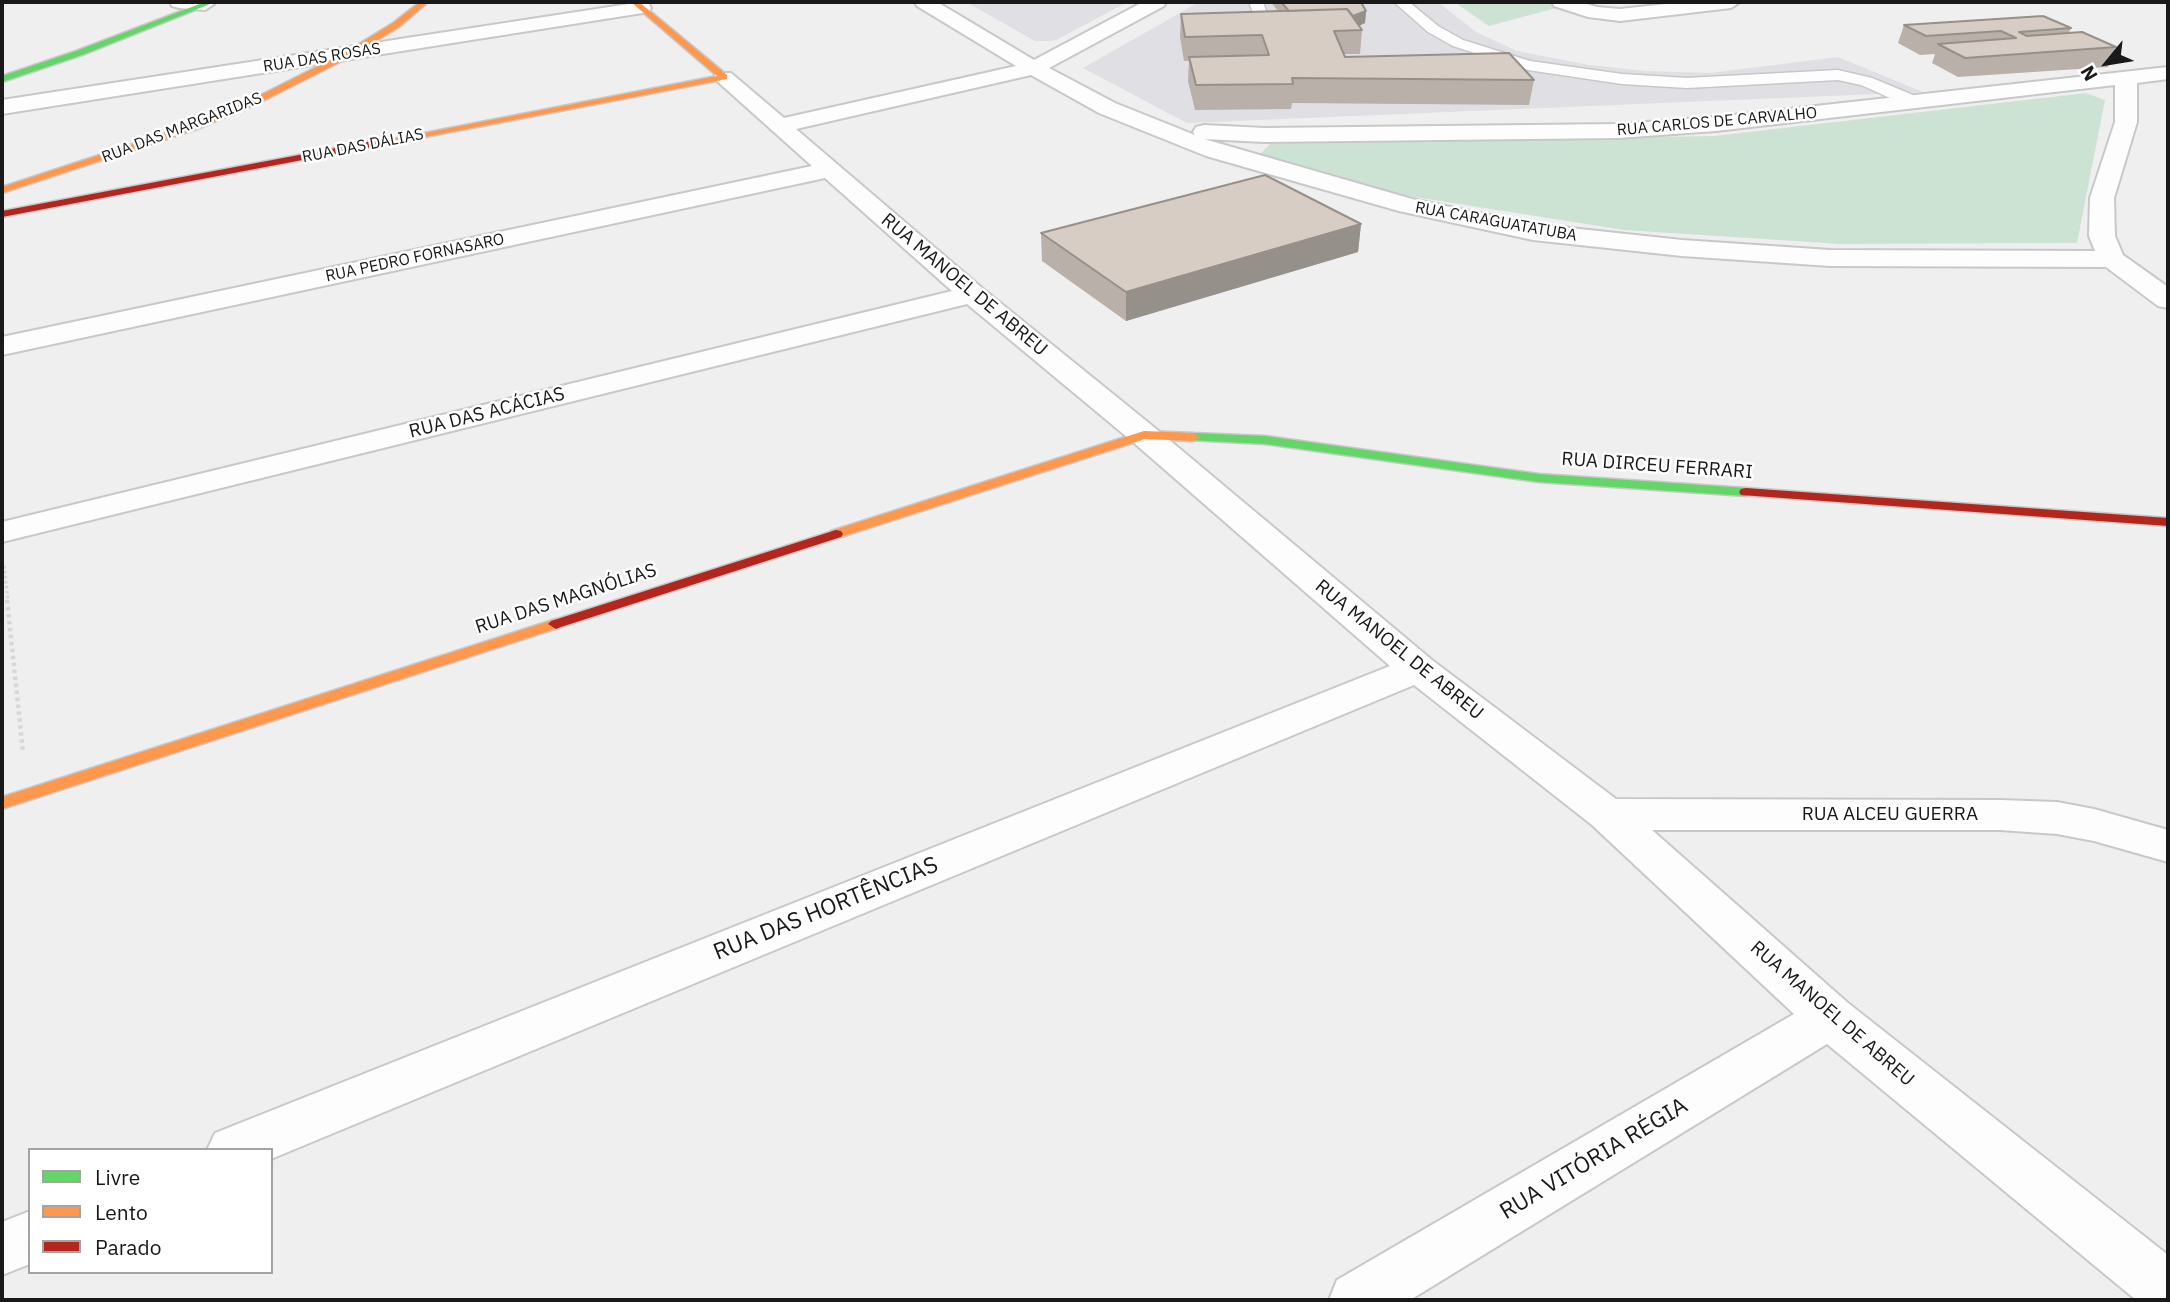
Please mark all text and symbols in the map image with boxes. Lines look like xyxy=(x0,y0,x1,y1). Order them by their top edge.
north arrow xyxy=(2072,28,2142,98)
street label: RUA DAS ROSAS xyxy=(262,39,382,77)
text: N xyxy=(2075,62,2103,85)
street label: RUA DAS MARGARIDAS xyxy=(99,89,265,167)
street label: RUA CARLOS DE CARVALHO xyxy=(1616,104,1818,140)
street label: RUA DAS DÁLIAS xyxy=(301,125,425,167)
street label: RUA CARAGUATATUBA xyxy=(1414,198,1578,246)
street label: RUA MANOEL DE ABREU xyxy=(876,209,1052,361)
street label: RUA PEDRO FORNASARO xyxy=(324,230,506,286)
street label: RUA DAS ACÁCIAS xyxy=(407,383,567,443)
street label: RUA DIRCEU FERRARI xyxy=(1561,448,1753,484)
street label: RUA DAS MAGNÓLIAS xyxy=(473,559,659,639)
street label: RUA MANOEL DE ABREU xyxy=(1310,575,1488,725)
street label: RUA ALCEU GUERRA xyxy=(1802,804,1978,826)
street label: RUA DAS HORTÊNCIAS xyxy=(710,851,942,967)
street label: RUA MANOEL DE ABREU xyxy=(1745,937,1919,1091)
street label: RUA VITÓRIA RÉGIA xyxy=(1495,1092,1693,1226)
legend xyxy=(28,1148,273,1274)
text: Livre xyxy=(95,1163,140,1191)
text: Lento xyxy=(95,1198,148,1226)
text: Parado xyxy=(95,1233,162,1261)

